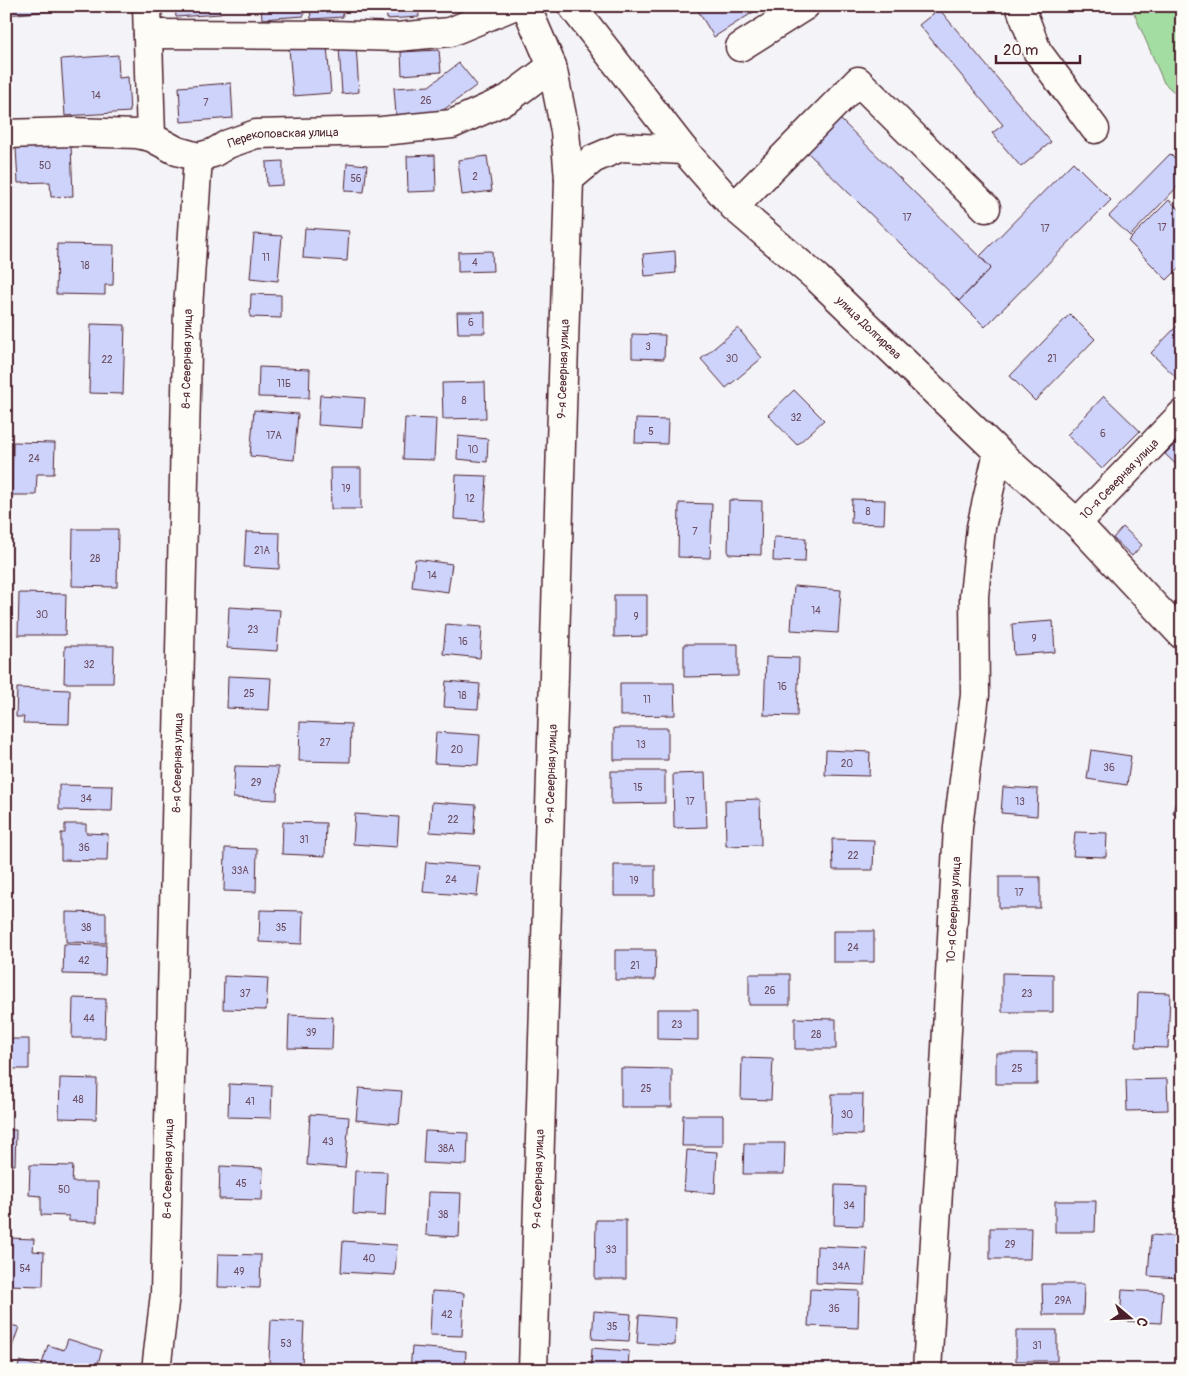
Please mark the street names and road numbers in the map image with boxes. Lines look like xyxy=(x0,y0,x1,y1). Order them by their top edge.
street label: Перекоповская улица xyxy=(226,125,339,151)
street label: улица Долгирева xyxy=(832,292,904,363)
street label: 8-я Северная улица xyxy=(179,308,196,409)
street label: 9-я Северная улица xyxy=(554,318,573,419)
street label: 10-я Северная улица xyxy=(1077,435,1162,523)
street label: 8-я Северная улица xyxy=(169,712,187,813)
street label: 9-я Северная улица xyxy=(542,723,561,824)
street label: 10-я Северная улица xyxy=(944,856,964,964)
street label: 8-я Северная улица xyxy=(160,1118,177,1219)
street label: 9-я Северная улица xyxy=(529,1128,548,1229)

